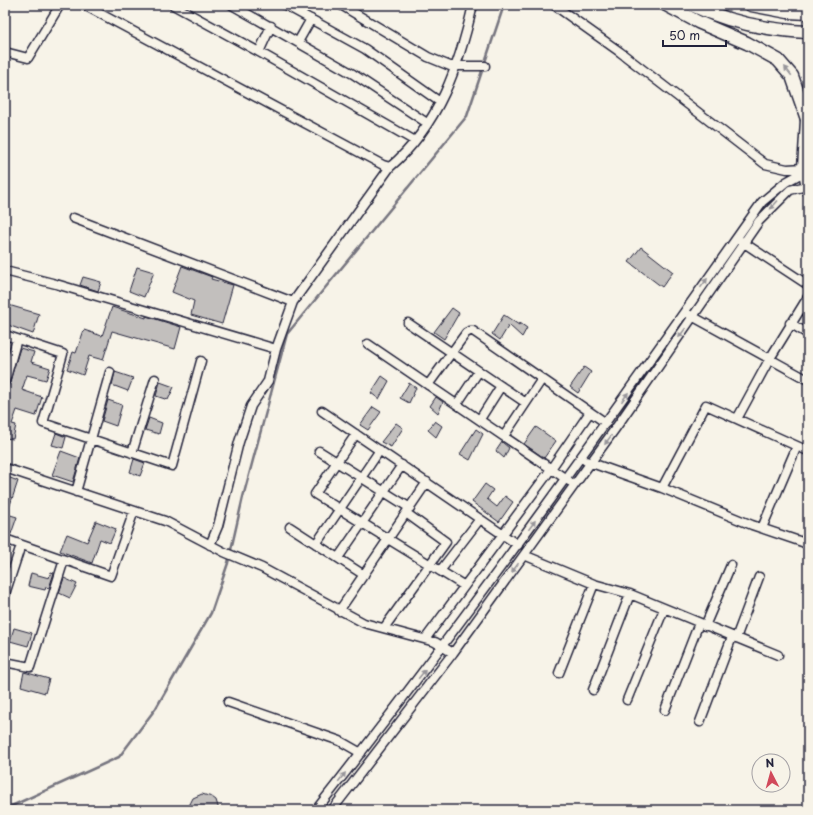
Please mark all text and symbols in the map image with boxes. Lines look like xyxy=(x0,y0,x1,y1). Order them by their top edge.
scale bar xyxy=(663,22,726,48)
text: 50 m xyxy=(669,26,700,44)
one-way arrow xyxy=(783,65,792,76)
one-way arrow xyxy=(769,200,779,210)
one-way arrow xyxy=(700,278,708,289)
one-way arrow xyxy=(678,328,686,339)
one-way arrow xyxy=(621,392,629,402)
one-way arrow xyxy=(604,434,612,445)
one-way arrow xyxy=(528,520,536,530)
one-way arrow xyxy=(511,562,519,573)
one-way arrow xyxy=(417,669,426,680)
north arrow xyxy=(751,753,791,793)
text: N xyxy=(765,754,775,771)
one-way arrow xyxy=(338,772,346,783)

